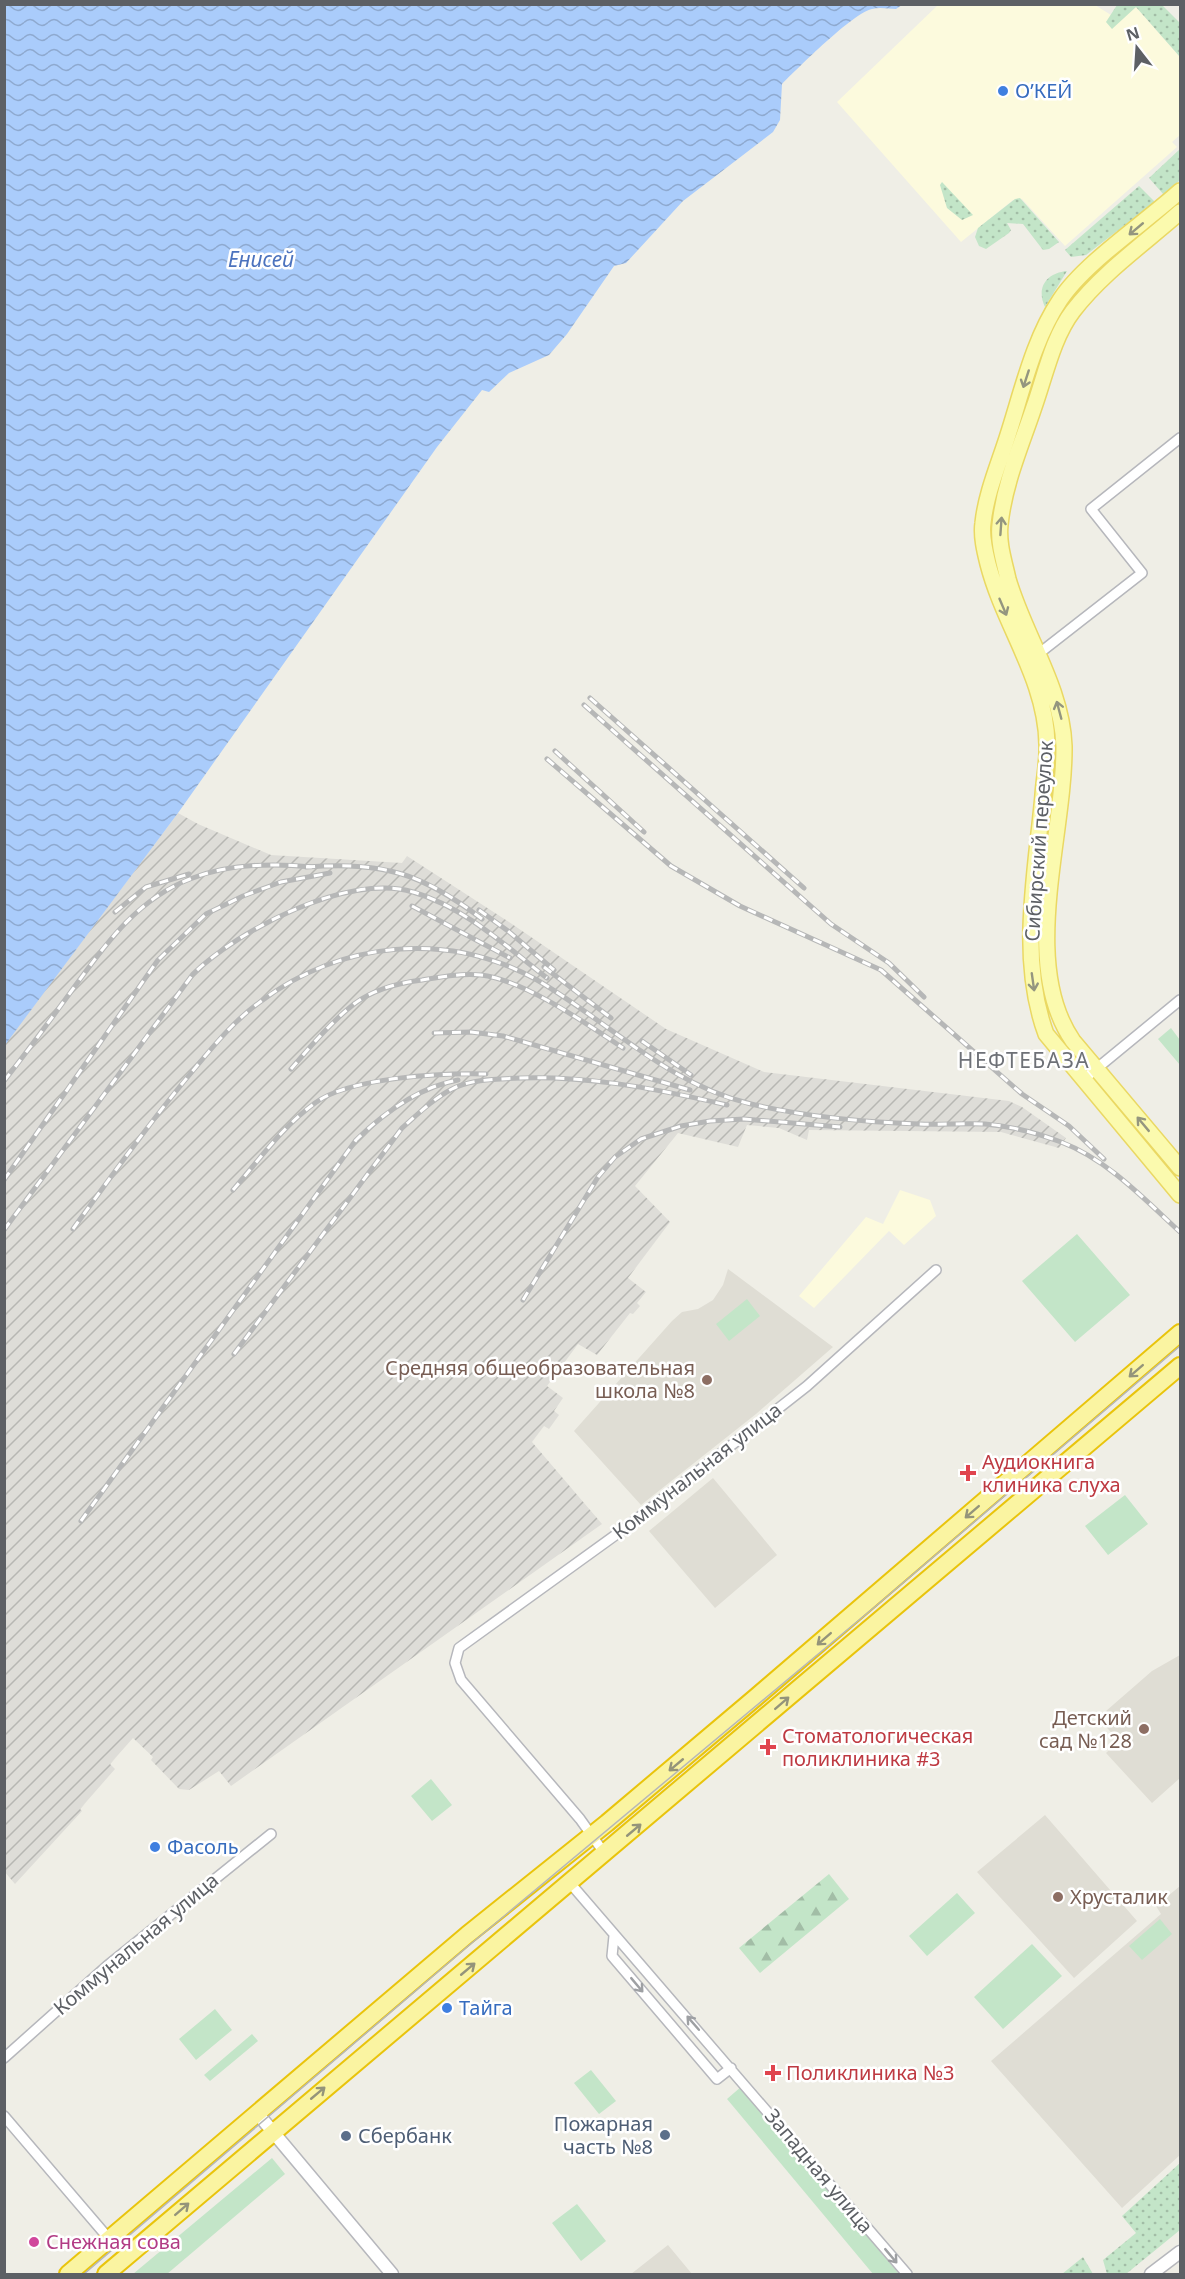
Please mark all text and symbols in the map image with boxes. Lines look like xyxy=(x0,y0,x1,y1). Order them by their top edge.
north arrow xyxy=(1107,18,1167,78)
text: N xyxy=(1123,21,1142,46)
place label: О’КЕЙ xyxy=(1015,77,1072,104)
marker: О’КЕЙ xyxy=(996,84,1010,98)
one-way arrow xyxy=(1128,223,1144,236)
water label: Енисей xyxy=(228,245,294,273)
one-way arrow xyxy=(1020,369,1031,388)
one-way arrow xyxy=(996,516,1007,536)
one-way arrow xyxy=(998,597,1009,616)
one-way arrow xyxy=(1053,701,1065,720)
street label: Сибирский переулок xyxy=(1018,739,1059,942)
one-way arrow xyxy=(1027,971,1038,991)
district label: НЕФТЕБАЗА xyxy=(958,1046,1090,1074)
one-way arrow xyxy=(1136,1116,1149,1132)
place label: Средняя общеобразовательная школа №8 xyxy=(385,1354,695,1404)
one-way arrow xyxy=(1129,1364,1144,1378)
marker: Средняя общеобразовательная школа №8 xyxy=(700,1373,714,1387)
street label: Коммунальная улица xyxy=(607,1396,787,1545)
place label: Аудиокнига клиника слуха xyxy=(982,1448,1121,1498)
marker: Аудиокнига клиника слуха xyxy=(959,1464,977,1482)
one-way arrow xyxy=(965,1505,980,1519)
one-way arrow xyxy=(817,1632,832,1646)
one-way arrow xyxy=(774,1696,789,1710)
place label: Детский сад №128 xyxy=(1039,1704,1132,1754)
place label: Стоматологическая поликлиника #3 xyxy=(782,1722,973,1772)
marker: Детский сад №128 xyxy=(1137,1722,1151,1736)
marker: Стоматологическая поликлиника #3 xyxy=(759,1738,777,1756)
one-way arrow xyxy=(668,1758,684,1771)
one-way arrow xyxy=(626,1823,641,1837)
place label: Фасоль xyxy=(167,1833,239,1860)
marker: Фасоль xyxy=(148,1840,162,1854)
street label: Коммунальная улица xyxy=(47,1867,224,2021)
place label: Хрусталик xyxy=(1070,1883,1168,1910)
marker: Хрусталик xyxy=(1051,1890,1065,1904)
one-way arrow xyxy=(460,1962,475,1976)
one-way arrow xyxy=(630,1977,643,1993)
place label: Тайга xyxy=(459,1994,513,2021)
marker: Тайга xyxy=(440,2001,454,2015)
one-way arrow xyxy=(686,2016,700,2031)
place label: Поликлиника №3 xyxy=(786,2059,955,2086)
marker: Поликлиника №3 xyxy=(764,2064,782,2082)
one-way arrow xyxy=(310,2087,326,2100)
street label: Западная улица xyxy=(759,2103,880,2239)
place label: Пожарная часть №8 xyxy=(554,2110,653,2160)
place label: Сбербанк xyxy=(358,2122,452,2149)
marker: Пожарная часть №8 xyxy=(658,2128,672,2142)
marker: Сбербанк xyxy=(339,2129,353,2143)
one-way arrow xyxy=(174,2202,189,2216)
place label: Снежная сова xyxy=(46,2228,181,2255)
marker: Снежная сова xyxy=(27,2235,41,2249)
one-way arrow xyxy=(885,2248,898,2264)

